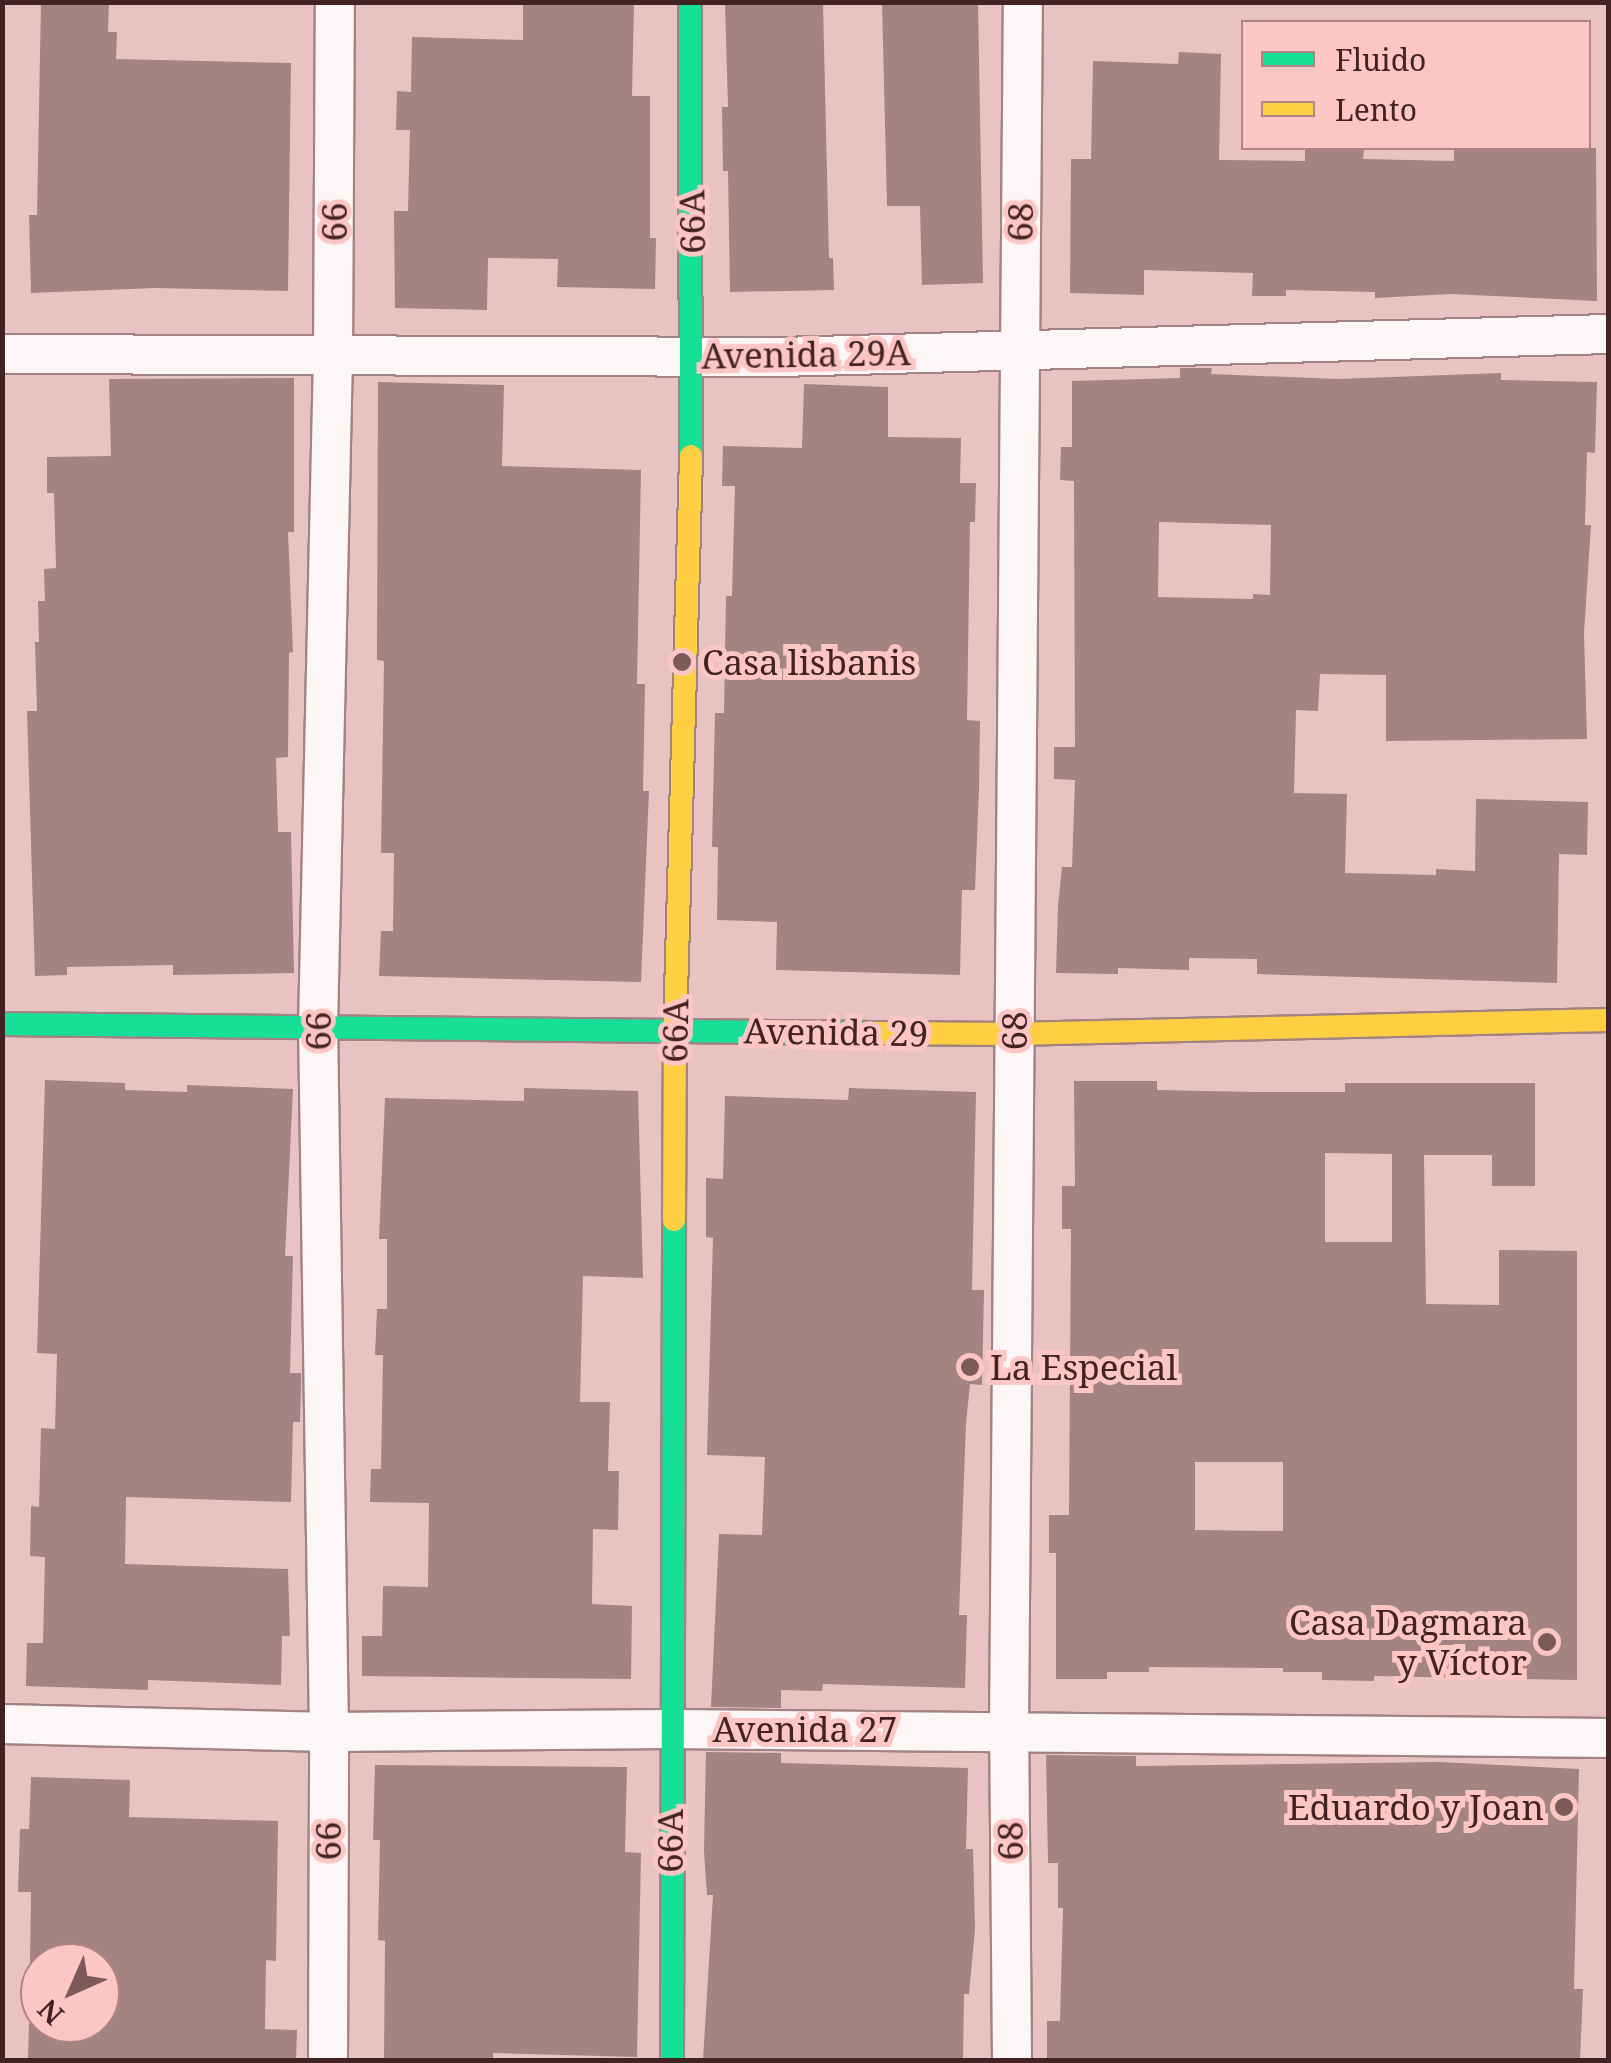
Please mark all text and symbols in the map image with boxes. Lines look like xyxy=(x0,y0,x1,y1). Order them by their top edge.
legend xyxy=(1241,20,1591,150)
text: Fluido xyxy=(1335,39,1426,80)
text: Lento xyxy=(1335,89,1417,130)
street label: 66A xyxy=(670,190,714,254)
street label: 66 xyxy=(313,202,355,242)
street label: 68 xyxy=(999,202,1041,242)
street label: Avenida 29A xyxy=(701,331,911,377)
place label: Casa lisbanis xyxy=(702,641,916,683)
marker: Casa lisbanis xyxy=(671,651,693,673)
street label: 66A xyxy=(653,999,697,1063)
street label: Avenida 29 xyxy=(743,1009,929,1055)
street label: 66 xyxy=(297,1011,339,1051)
street label: 68 xyxy=(993,1011,1035,1051)
place label: La Especial xyxy=(990,1346,1177,1388)
marker: La Especial xyxy=(959,1356,981,1378)
place label: Casa Dagmara y Víctor xyxy=(1289,1601,1527,1683)
marker: Casa Dagmara y Víctor xyxy=(1536,1631,1558,1653)
street label: Avenida 27 xyxy=(713,1708,897,1750)
place label: Eduardo y Joan xyxy=(1288,1786,1544,1828)
marker: Eduardo y Joan xyxy=(1553,1796,1575,1818)
street label: 66A xyxy=(649,1809,691,1873)
street label: 66 xyxy=(307,1821,349,1861)
street label: 68 xyxy=(989,1821,1031,1861)
north arrow xyxy=(20,1943,120,2043)
text: N xyxy=(29,1992,71,2034)

